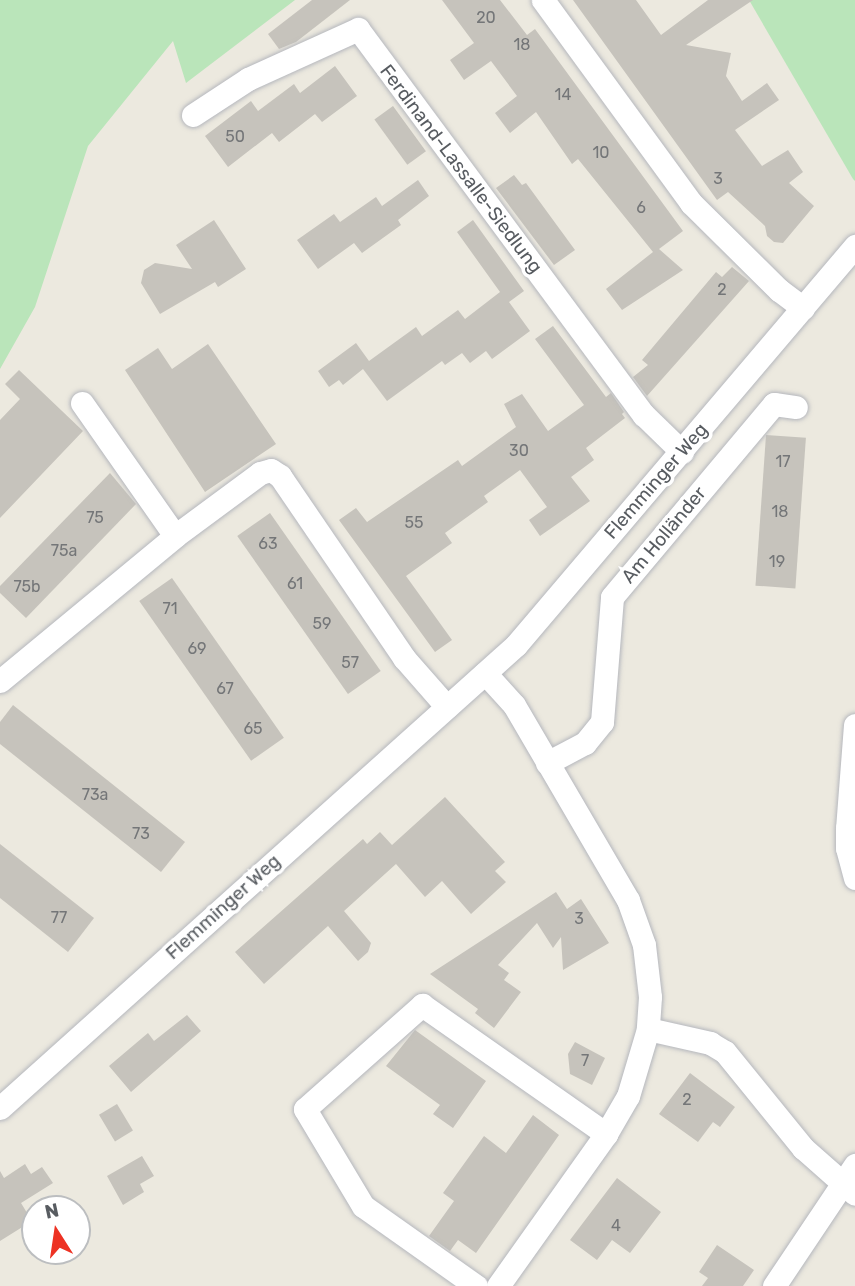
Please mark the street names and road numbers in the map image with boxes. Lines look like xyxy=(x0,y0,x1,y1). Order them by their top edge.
street label: Ferdinand-Lassalle-Siedlung xyxy=(375,60,547,278)
street label: Flemminger Weg xyxy=(599,418,713,544)
street label: Am Holländer xyxy=(617,482,711,588)
street label: Flemminger Weg xyxy=(161,849,285,965)

